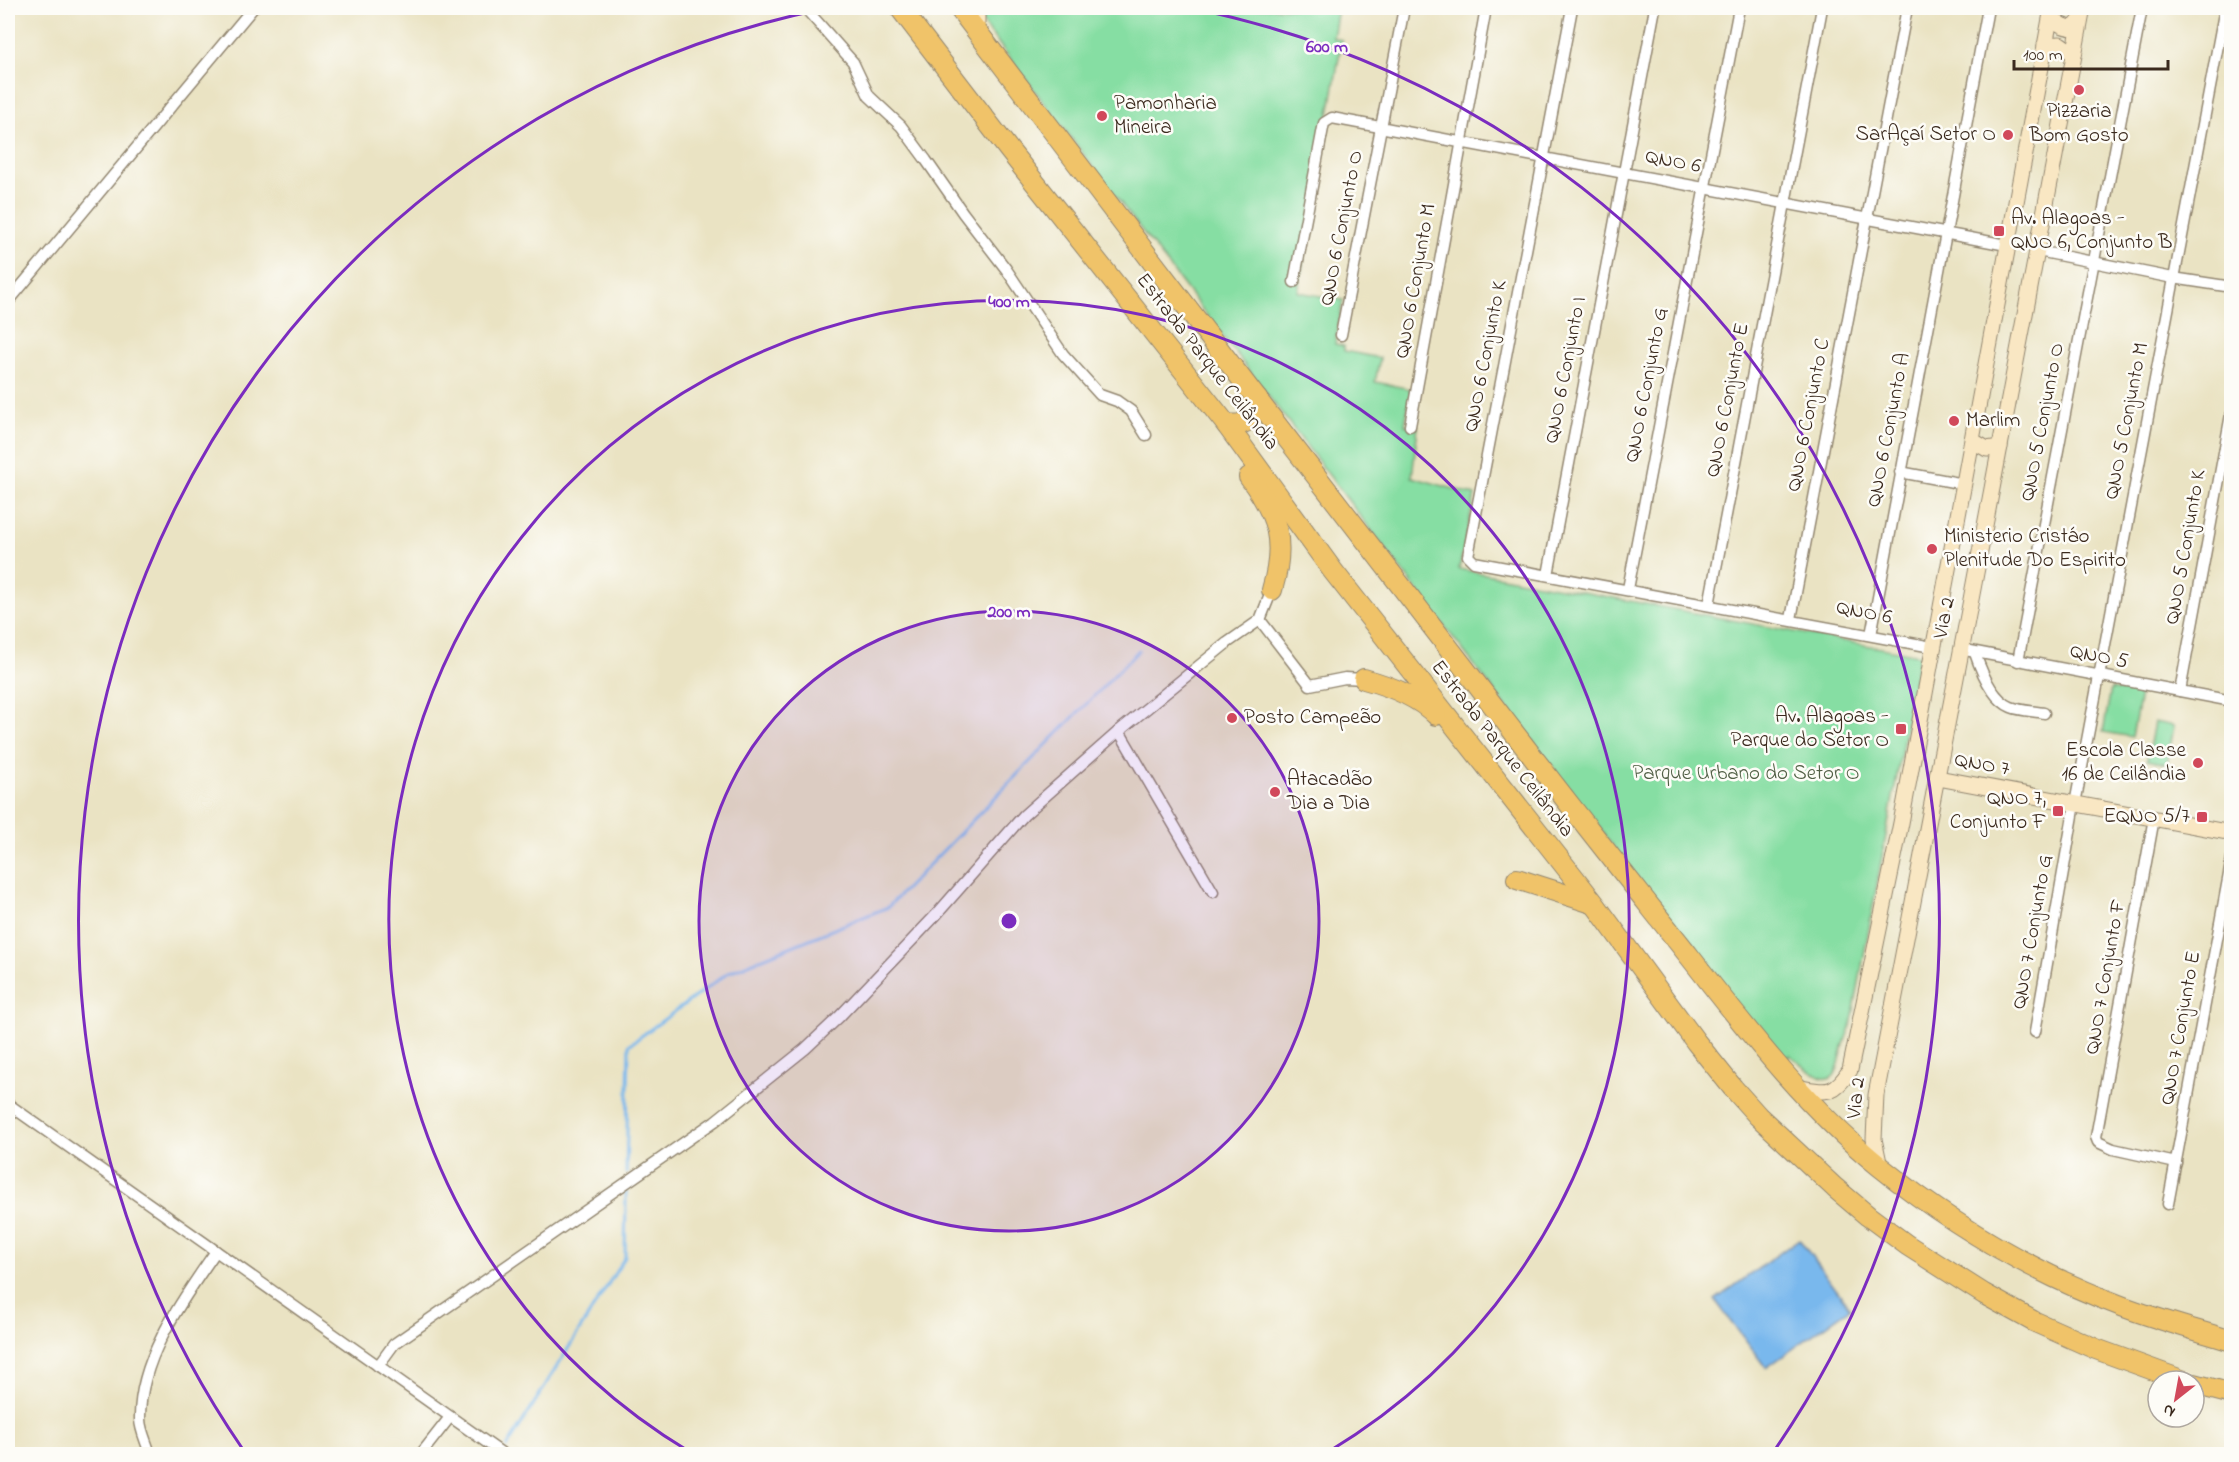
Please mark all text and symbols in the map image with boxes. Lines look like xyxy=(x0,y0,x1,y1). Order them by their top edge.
scale bar xyxy=(2014,33,2168,71)
text: 600 m xyxy=(1306,35,1348,61)
text: 100 m xyxy=(2023,43,2063,69)
marker: Pizzaria Bom Gosto xyxy=(2072,83,2086,97)
place label: Pamonharia Mineira xyxy=(1114,89,1217,143)
place label: Pizzaria Bom Gosto xyxy=(2028,97,2129,151)
marker: Pamonharia Mineira xyxy=(1095,109,1109,123)
place label: SarAçaí Setor O xyxy=(1856,120,1996,150)
marker: SarAçaí Setor O xyxy=(2001,128,2015,142)
street label: QNO 6 xyxy=(1643,142,1703,182)
street label: QNO 6 Conjunto O xyxy=(1312,148,1372,308)
street label: QNO 6 Conjunto M xyxy=(1388,201,1444,361)
place label: Av. Alagoas - QNO 6, Conjunto B xyxy=(2011,204,2173,258)
marker: Av. Alagoas - QNO 6, Conjunto B xyxy=(1992,224,2006,238)
street label: Estrada Parque Ceilândia xyxy=(1128,267,1286,457)
street label: QNO 6 Conjunto K xyxy=(1457,277,1516,434)
text: 400 m xyxy=(988,290,1030,316)
street label: QNO 6 Conjunto I xyxy=(1537,294,1595,446)
street label: QNO 6 Conjunto G xyxy=(1617,305,1677,465)
street label: QNO 6 Conjunto E xyxy=(1698,320,1758,480)
street label: QNO 6 Conjunto C xyxy=(1779,336,1839,494)
street label: QNO 5 Conjunto O xyxy=(2013,340,2073,504)
street label: QNO 5 Conjunto M xyxy=(2097,340,2157,502)
street label: QNO 6 Conjunto A xyxy=(1859,350,1919,510)
place label: Marlim xyxy=(1966,406,2020,436)
marker: Marlim xyxy=(1947,414,1961,428)
street label: QNO 5 Conjunto K xyxy=(2158,466,2215,627)
place label: Ministerio Cristáo Plenitude Do Espirito xyxy=(1944,522,2126,576)
marker: Ministerio Cristáo Plenitude Do Espirito xyxy=(1925,542,1939,556)
street label: QNO 6 xyxy=(1834,593,1894,633)
street label: Via 2 xyxy=(1926,595,1964,642)
text: 200 m xyxy=(987,600,1031,626)
street label: QNO 5 xyxy=(2067,637,2131,677)
street label: Estrada Parque Ceilândia xyxy=(1423,654,1581,844)
place label: Av. Alagoas - Parque do Setor O xyxy=(1731,702,1889,756)
place label: Posto Campeão xyxy=(1244,703,1381,733)
marker: Posto Campeão xyxy=(1225,711,1239,725)
marker: Av. Alagoas - Parque do Setor O xyxy=(1894,722,1908,736)
place label: Escola Classe 16 de Ceilândia xyxy=(2062,736,2187,790)
street label: QNO 7 xyxy=(1952,745,2012,785)
marker: Escola Classe 16 de Ceilândia xyxy=(2191,756,2205,770)
park label: Parque Urbano do Setor O xyxy=(1632,759,1860,789)
place label: Atacadão Dia a Dia xyxy=(1286,765,1372,819)
place label: QNO 7, Conjunto F xyxy=(1950,784,2046,838)
marker: Atacadão Dia a Dia xyxy=(1268,785,1282,799)
place label: EQNO 5/7 xyxy=(2103,802,2190,832)
marker: QNO 7, Conjunto F xyxy=(2051,804,2065,818)
marker: EQNO 5/7 xyxy=(2195,810,2209,824)
street label: QNO 7 Conjunto G xyxy=(2005,852,2061,1012)
street label: QNO 7 Conjunto F xyxy=(2078,897,2134,1057)
centre of rings xyxy=(999,911,1019,931)
street label: QNO 7 Conjunto E xyxy=(2153,949,2209,1107)
street label: Via 2 xyxy=(1840,1076,1874,1121)
north arrow xyxy=(2146,1369,2206,1429)
text: N xyxy=(2158,1397,2180,1423)

